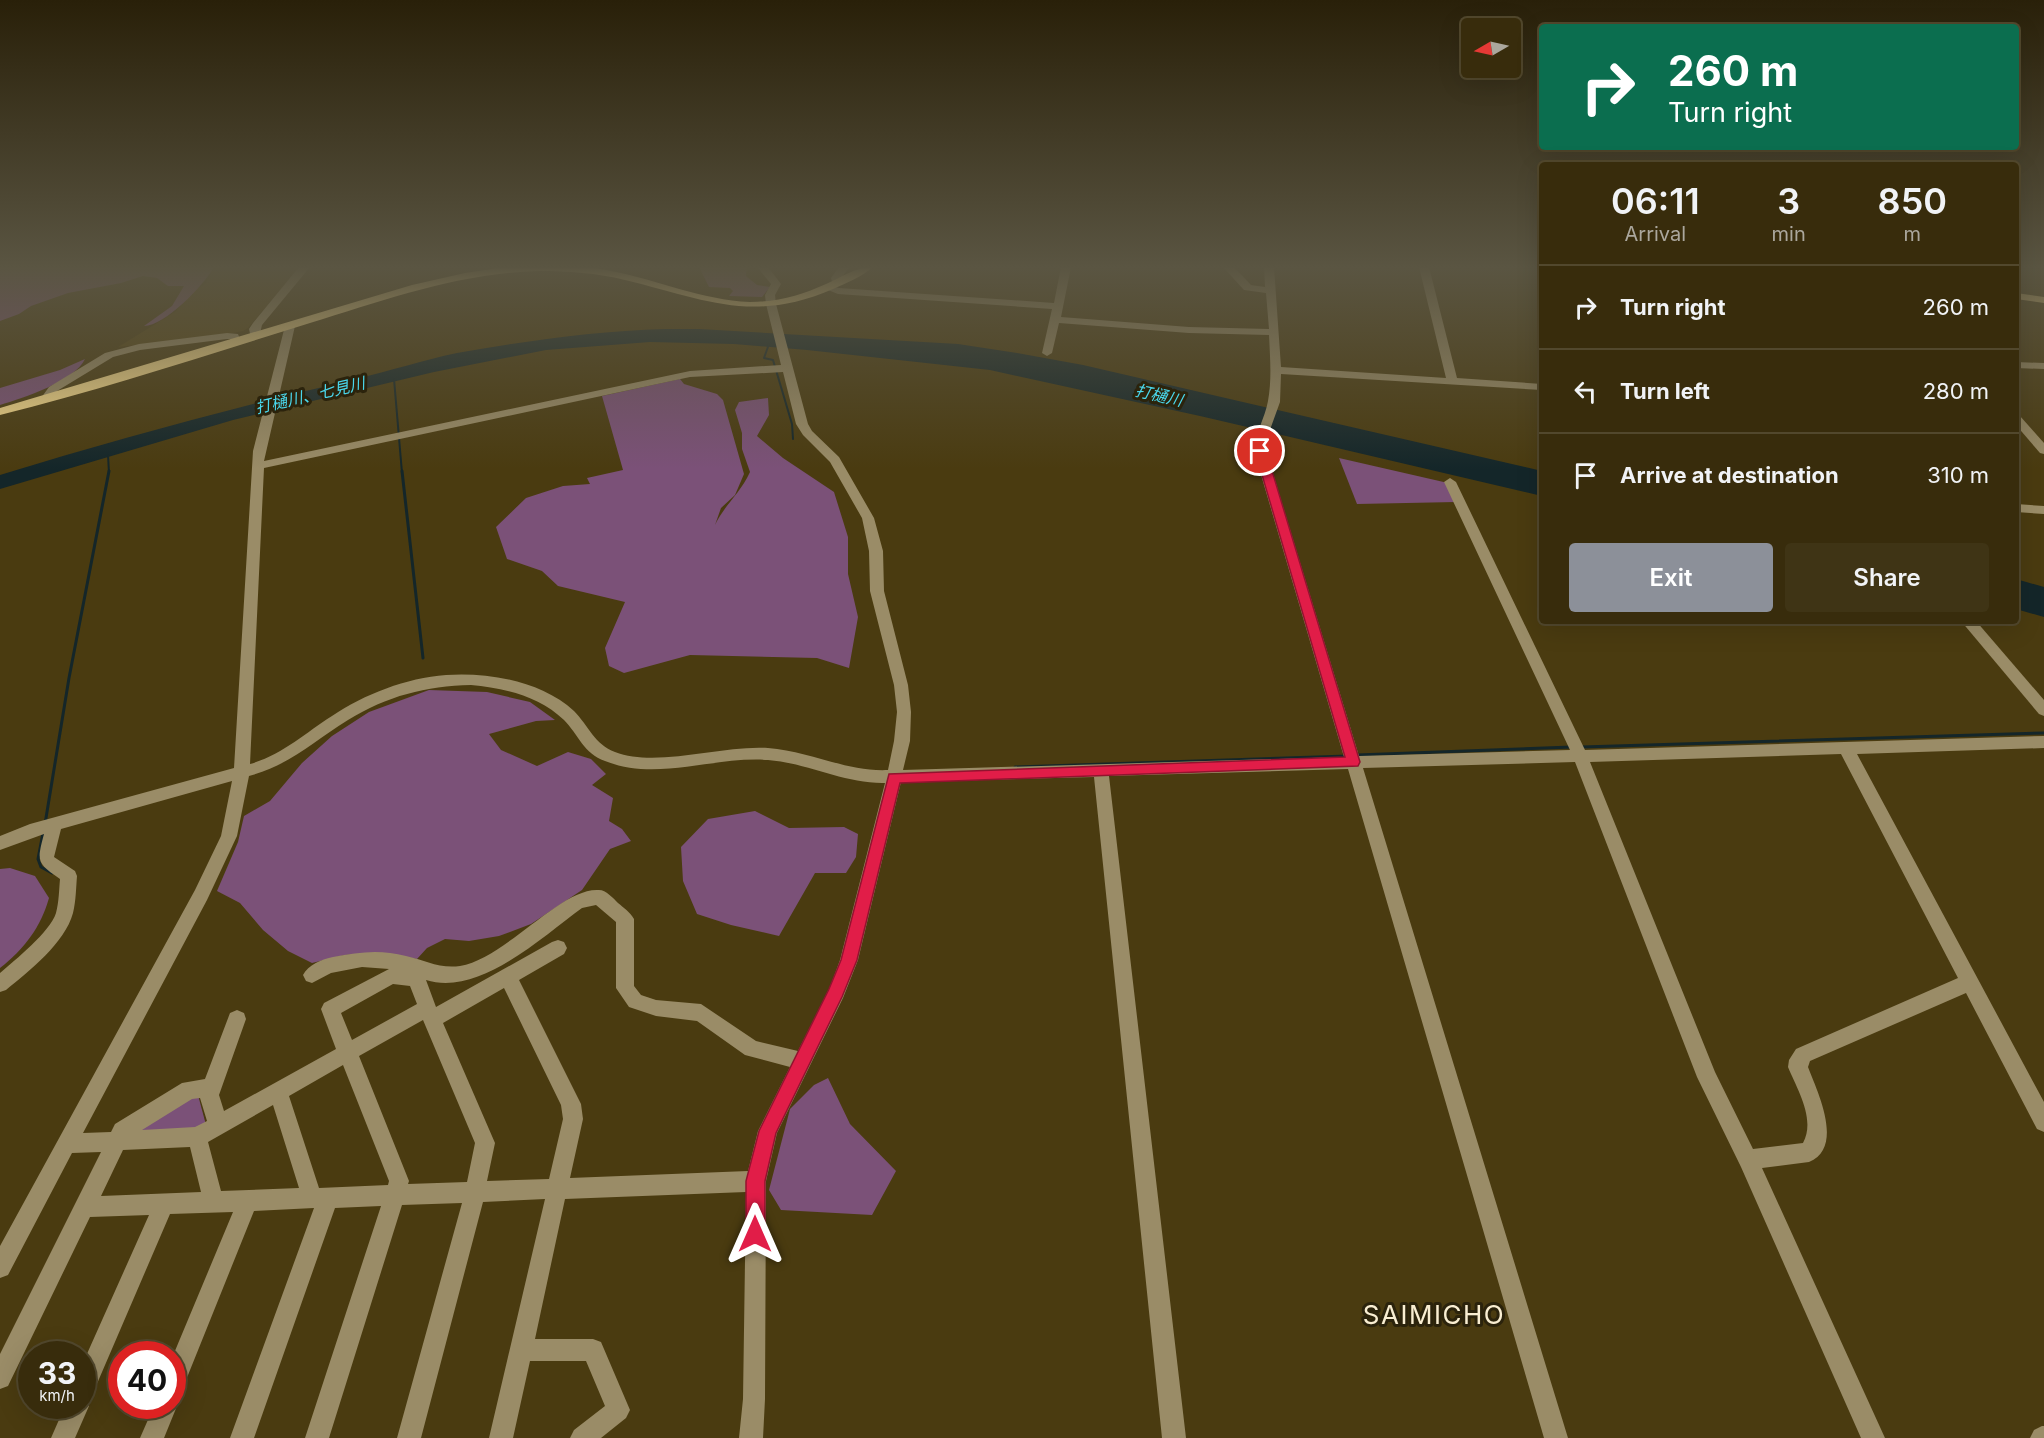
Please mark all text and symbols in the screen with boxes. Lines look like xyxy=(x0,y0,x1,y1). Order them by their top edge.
north arrow xyxy=(1461,18,1521,78)
map controls xyxy=(1461,18,1521,78)
text: 260 m xyxy=(1668,45,1798,96)
icon: right xyxy=(1569,48,1647,126)
text: Turn right xyxy=(1668,96,1792,129)
text: 06:11 xyxy=(1611,179,1700,223)
text: 3 xyxy=(1777,179,1800,223)
text: 850 xyxy=(1878,179,1947,223)
text: Arrival xyxy=(1624,222,1686,246)
text: min xyxy=(1772,222,1806,246)
text: m xyxy=(1904,222,1921,246)
icon: right xyxy=(1569,291,1602,324)
text: Turn right xyxy=(1620,294,1726,320)
text: 260 m xyxy=(1923,294,1989,320)
water label: 打樋川、七見川 xyxy=(253,372,369,417)
icon: left xyxy=(1569,375,1602,408)
text: Turn left xyxy=(1620,378,1710,404)
text: 280 m xyxy=(1923,378,1989,404)
water label: 打樋川 xyxy=(1133,380,1187,411)
pin xyxy=(1234,425,1285,476)
icon: arrive xyxy=(1243,434,1276,467)
icon: arrive xyxy=(1569,459,1602,492)
text: Arrive at destination xyxy=(1620,462,1839,488)
text: 310 m xyxy=(1927,462,1989,488)
button: Exit xyxy=(1569,543,1773,612)
button: Share xyxy=(1785,543,1989,612)
position arrow xyxy=(723,1202,787,1266)
district label: SAIMICHO xyxy=(1363,1299,1505,1330)
speed limit sign: 40 xyxy=(108,1341,186,1419)
text: 33 xyxy=(38,1355,76,1391)
text: km/h xyxy=(39,1386,75,1405)

